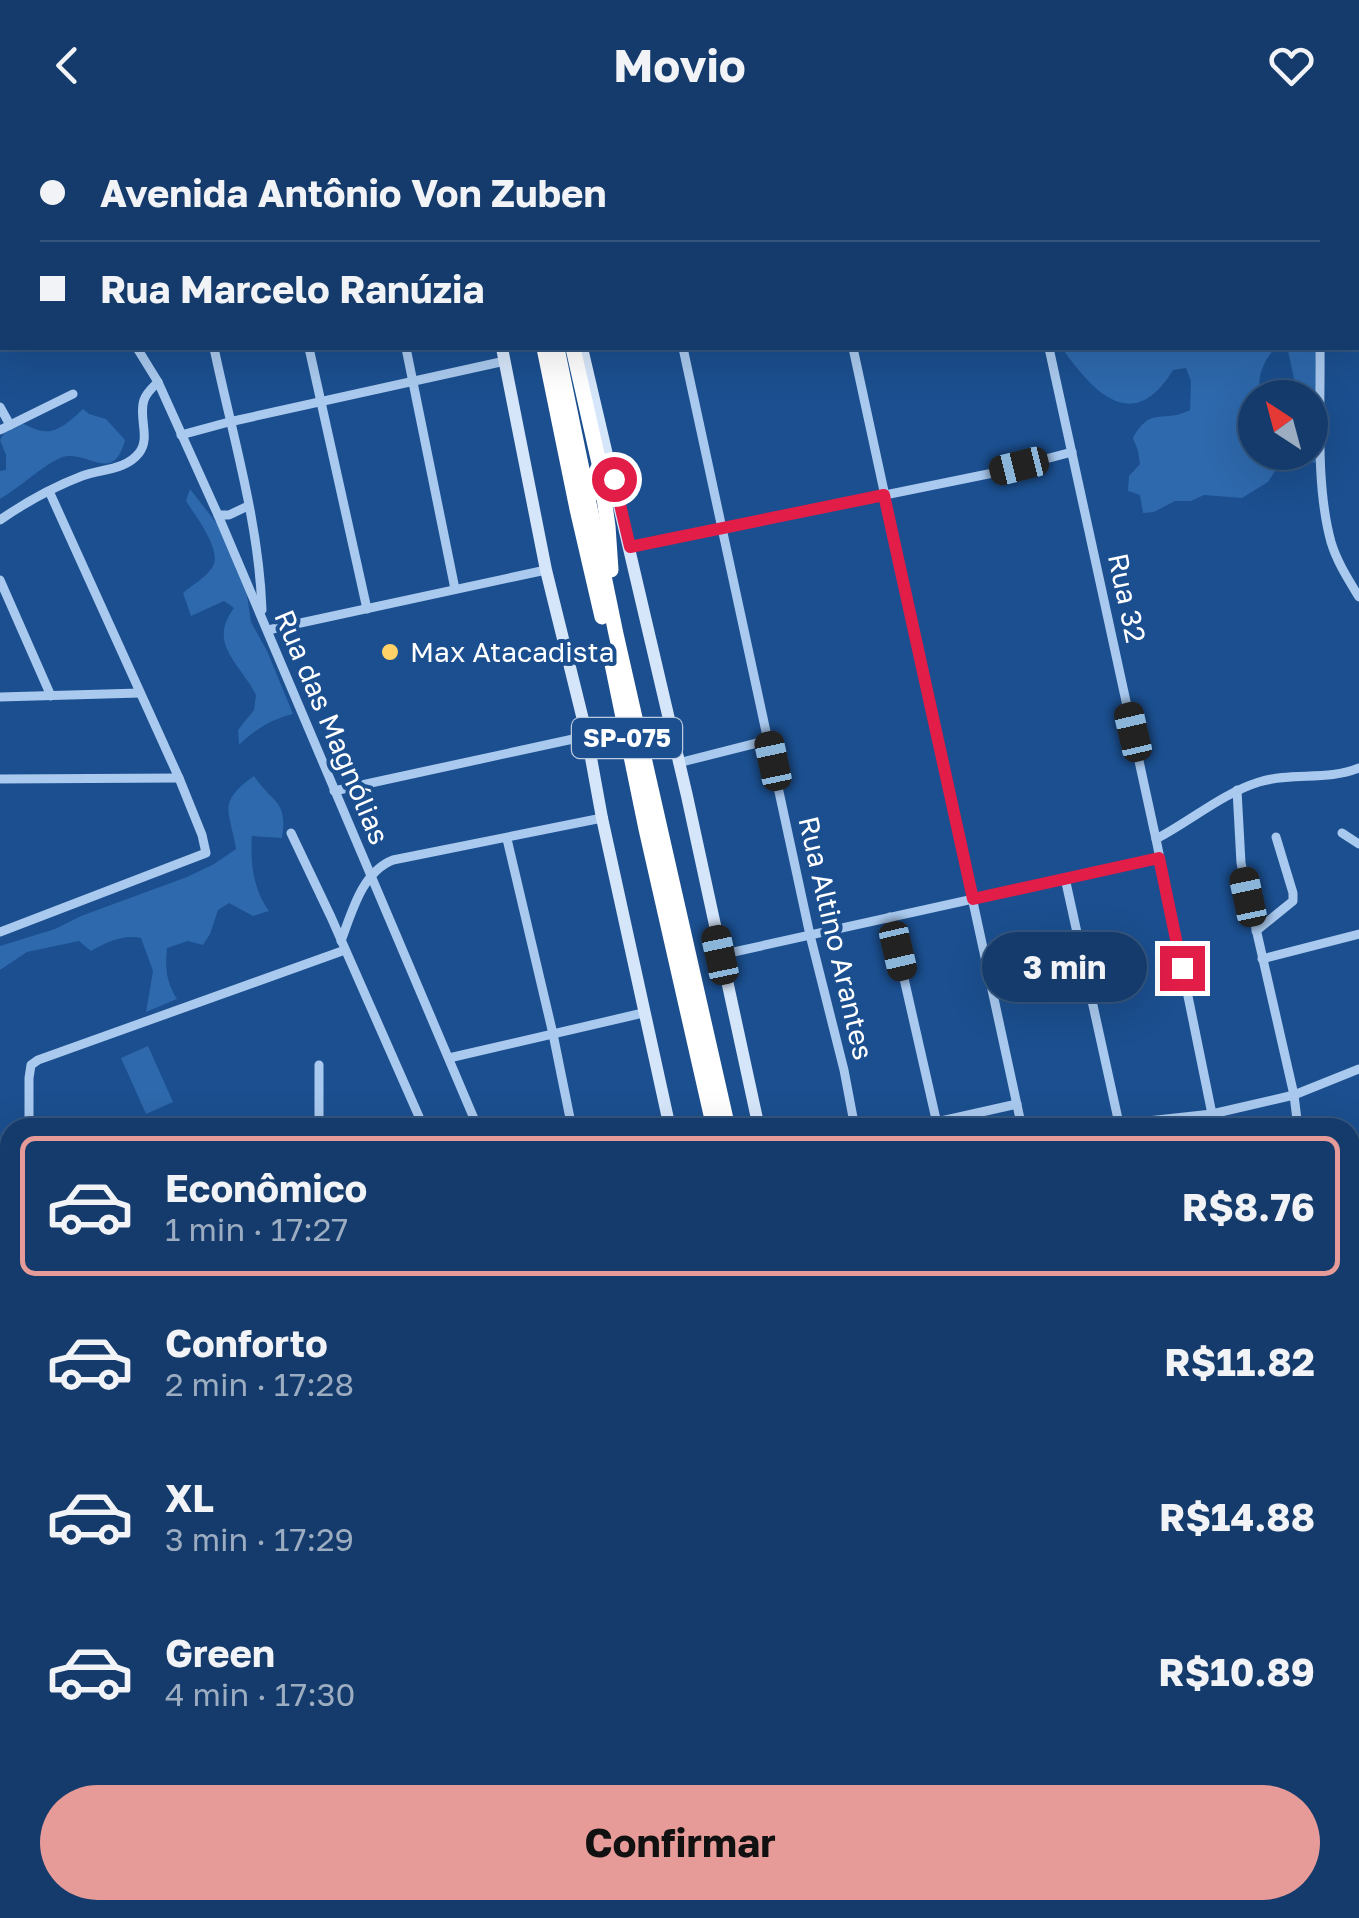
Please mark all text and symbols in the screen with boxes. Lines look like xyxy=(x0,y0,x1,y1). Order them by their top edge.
icon: back xyxy=(40,38,95,93)
text: Movio xyxy=(613,38,746,92)
icon: heart xyxy=(1264,38,1319,93)
text: Avenida Antônio Von Zuben xyxy=(100,170,606,215)
text: Rua Marcelo Ranúzia xyxy=(100,266,485,311)
north arrow xyxy=(1238,380,1328,470)
map controls xyxy=(1238,380,1328,470)
car xyxy=(986,444,1052,488)
route start xyxy=(592,457,637,502)
street label: Rua 32 xyxy=(1102,550,1153,646)
street label: Rua das Magnólias xyxy=(268,605,397,849)
place label: Max Atacadista xyxy=(410,635,615,668)
marker: Max Atacadista xyxy=(379,641,401,663)
car xyxy=(1112,699,1154,765)
road number: SP-075 xyxy=(572,718,682,758)
car xyxy=(752,729,794,793)
street label: Rua Altino Arantes xyxy=(792,813,881,1063)
car xyxy=(1227,865,1269,929)
car xyxy=(877,918,919,984)
car xyxy=(699,923,741,987)
callout: 3 min xyxy=(982,933,1147,1003)
route end xyxy=(1160,946,1205,991)
text: 3 min xyxy=(1023,948,1106,986)
icon: car xyxy=(45,1161,135,1251)
text: Econômico xyxy=(165,1165,367,1210)
text: R$8.76 xyxy=(1182,1184,1315,1229)
text: 1 min · 17:27 xyxy=(165,1210,348,1248)
icon: car xyxy=(45,1316,135,1406)
text: Conforto xyxy=(165,1320,328,1365)
text: R$11.82 xyxy=(1164,1339,1315,1384)
text: 2 min · 17:28 xyxy=(165,1365,354,1403)
icon: car xyxy=(45,1471,135,1561)
text: XL xyxy=(165,1475,214,1520)
text: R$14.88 xyxy=(1159,1494,1315,1539)
text: 3 min · 17:29 xyxy=(165,1520,354,1558)
icon: car xyxy=(45,1626,135,1716)
text: Green xyxy=(165,1630,275,1675)
text: R$10.89 xyxy=(1158,1649,1315,1694)
text: 4 min · 17:30 xyxy=(165,1675,355,1713)
button: Confirmar xyxy=(40,1785,1320,1900)

